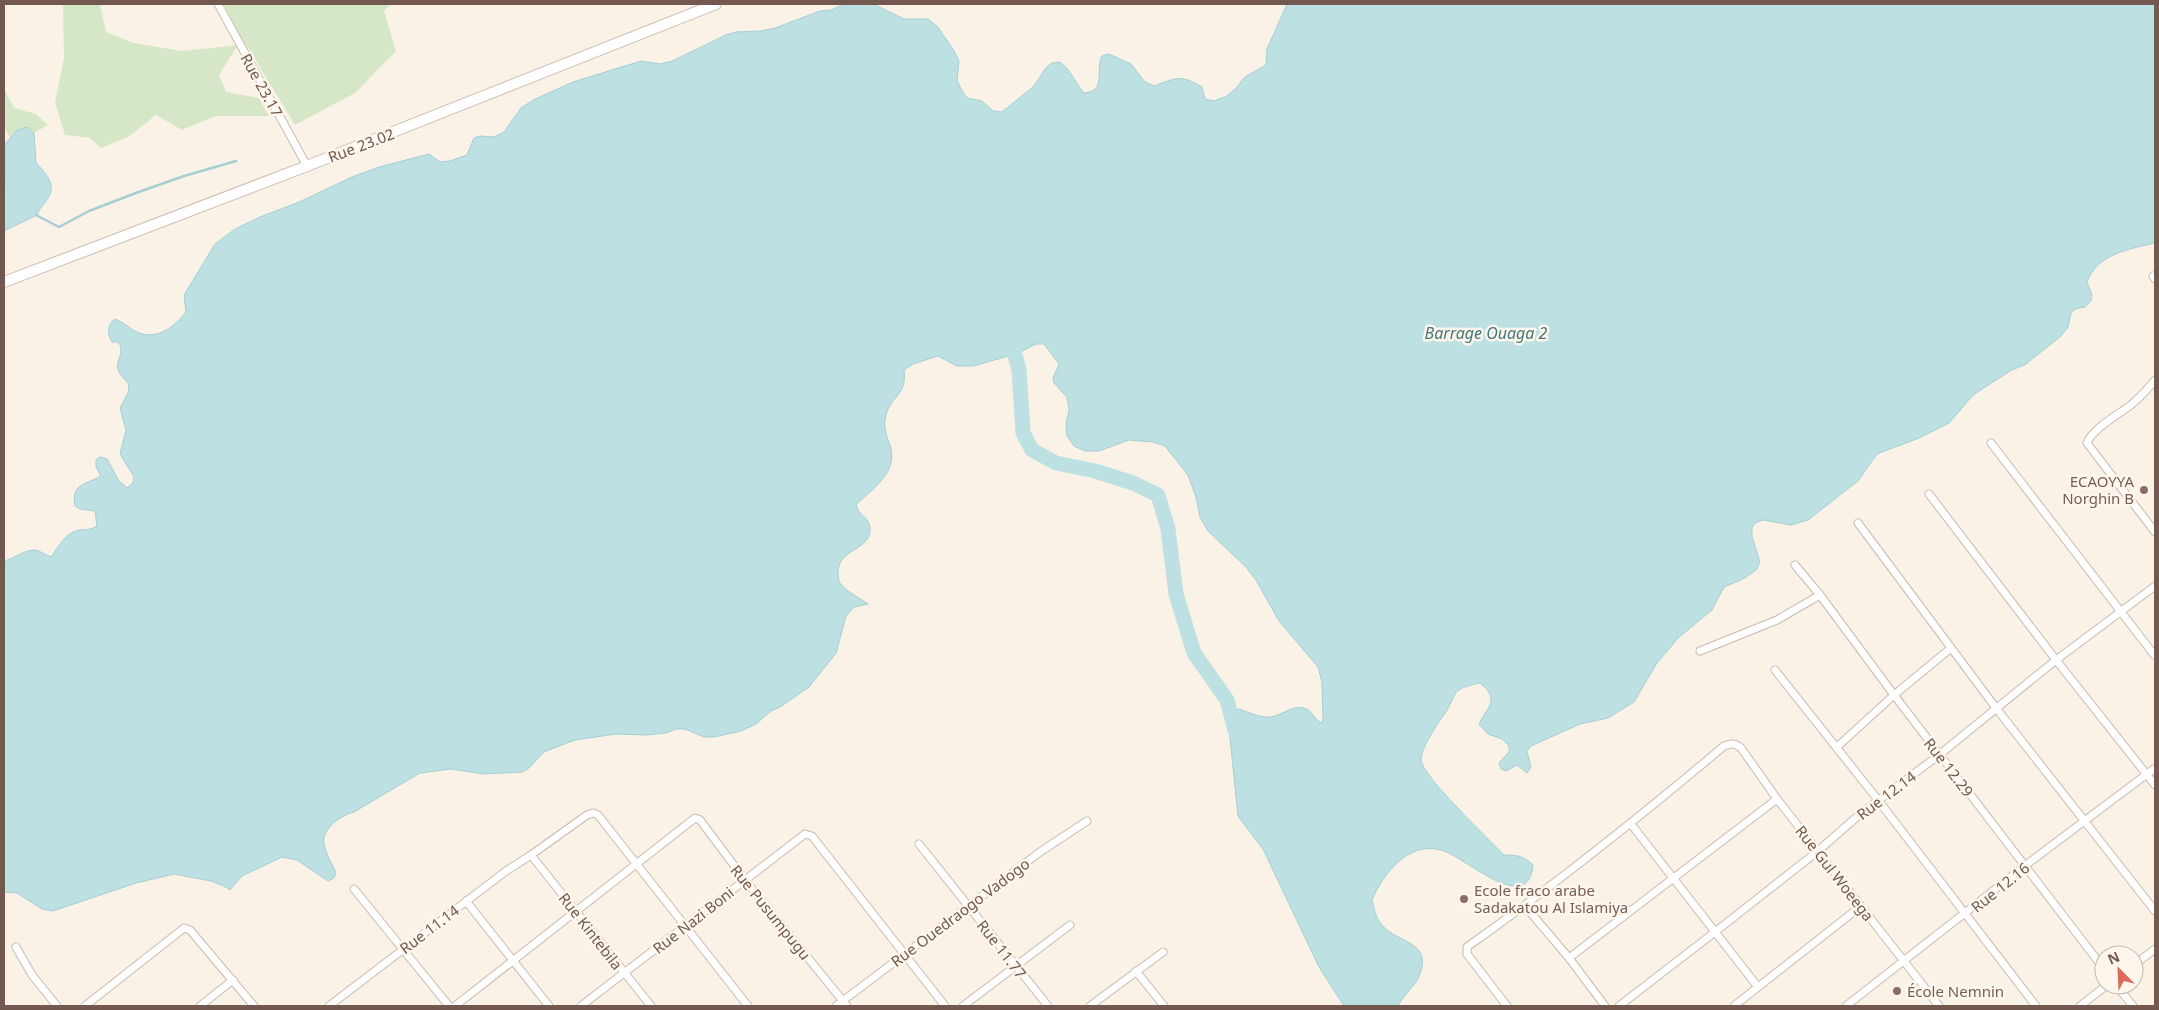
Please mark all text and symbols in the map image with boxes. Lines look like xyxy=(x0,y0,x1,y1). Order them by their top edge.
street label: Rue 23.17 xyxy=(236,50,288,120)
street label: Rue 23.02 xyxy=(325,123,397,167)
water label: Barrage Ouaga 2 xyxy=(1425,322,1548,344)
place label: ECAOYYA Norghin B xyxy=(2062,471,2134,508)
marker: ECAOYYA Norghin B xyxy=(2138,484,2150,496)
street label: Rue 12.29 xyxy=(1920,734,1978,800)
street label: Rue 12.14 xyxy=(1852,766,1920,824)
street label: Rue Gul Woeega xyxy=(1791,821,1879,925)
street label: Rue Ouedraogo Vadogo xyxy=(887,853,1033,971)
street label: Rue 12.16 xyxy=(1967,857,2033,917)
street label: Rue Pusumpugu xyxy=(726,860,816,964)
place label: Ecole fraco arabe Sadakatou Al Islamiya xyxy=(1474,880,1628,917)
street label: Rue Nazi Boni xyxy=(648,882,738,958)
street label: Rue Kintebila xyxy=(555,888,627,974)
marker: Ecole fraco arabe Sadakatou Al Islamiya xyxy=(1458,893,1470,905)
street label: Rue 11.14 xyxy=(395,900,463,958)
street label: Rue 11.77 xyxy=(973,916,1031,982)
north arrow xyxy=(2094,945,2144,995)
text: N xyxy=(2104,947,2123,969)
place label: École Nemnin xyxy=(1907,981,2004,1001)
marker: École Nemnin xyxy=(1891,985,1903,997)

